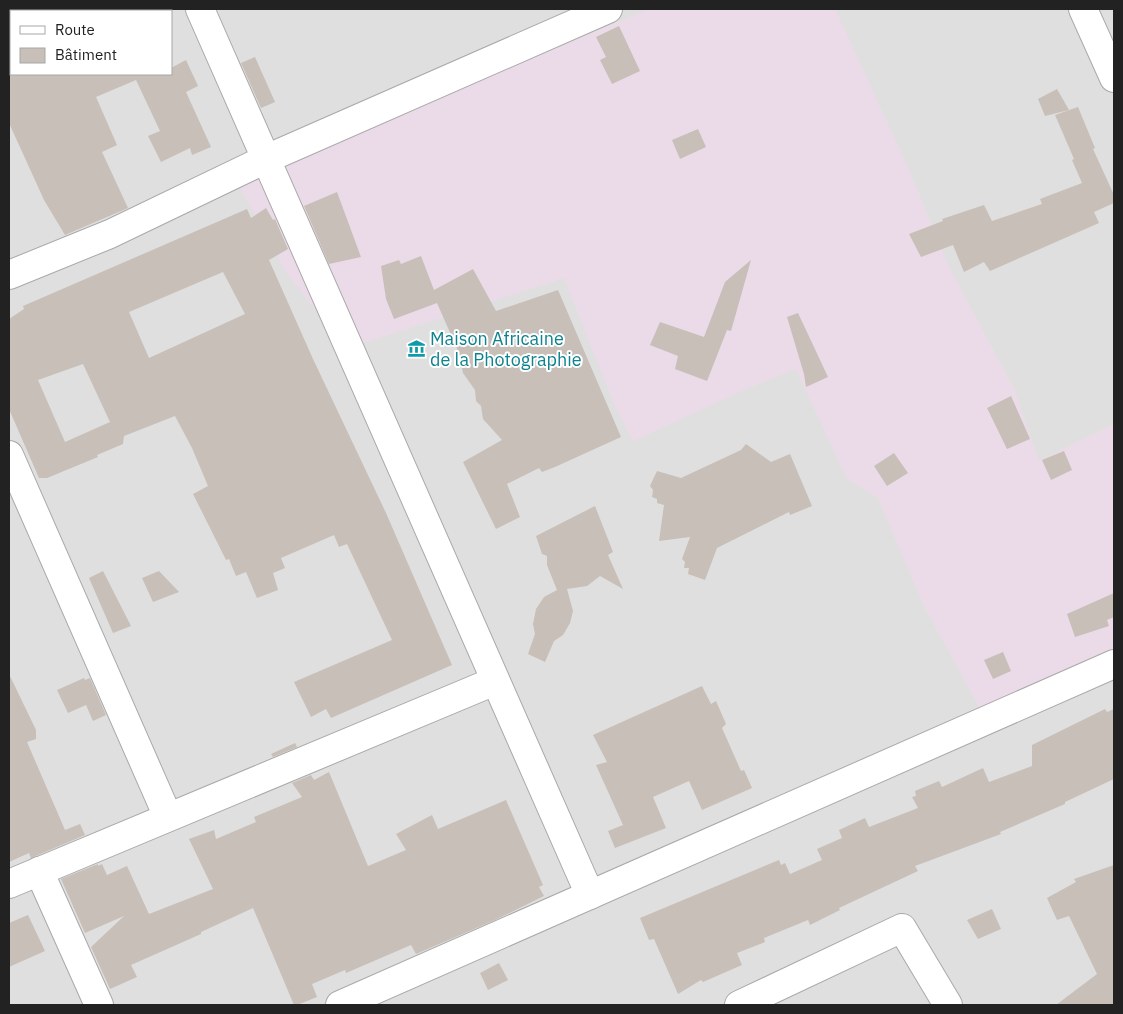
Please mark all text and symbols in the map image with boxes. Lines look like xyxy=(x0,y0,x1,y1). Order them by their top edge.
legend xyxy=(10,10,172,75)
text: Route xyxy=(55,20,95,39)
text: Bâtiment xyxy=(55,45,117,64)
place label: Maison Africaine de la Photographie xyxy=(430,327,582,371)
museum icon: Maison Africaine de la Photographie xyxy=(406,339,426,359)

